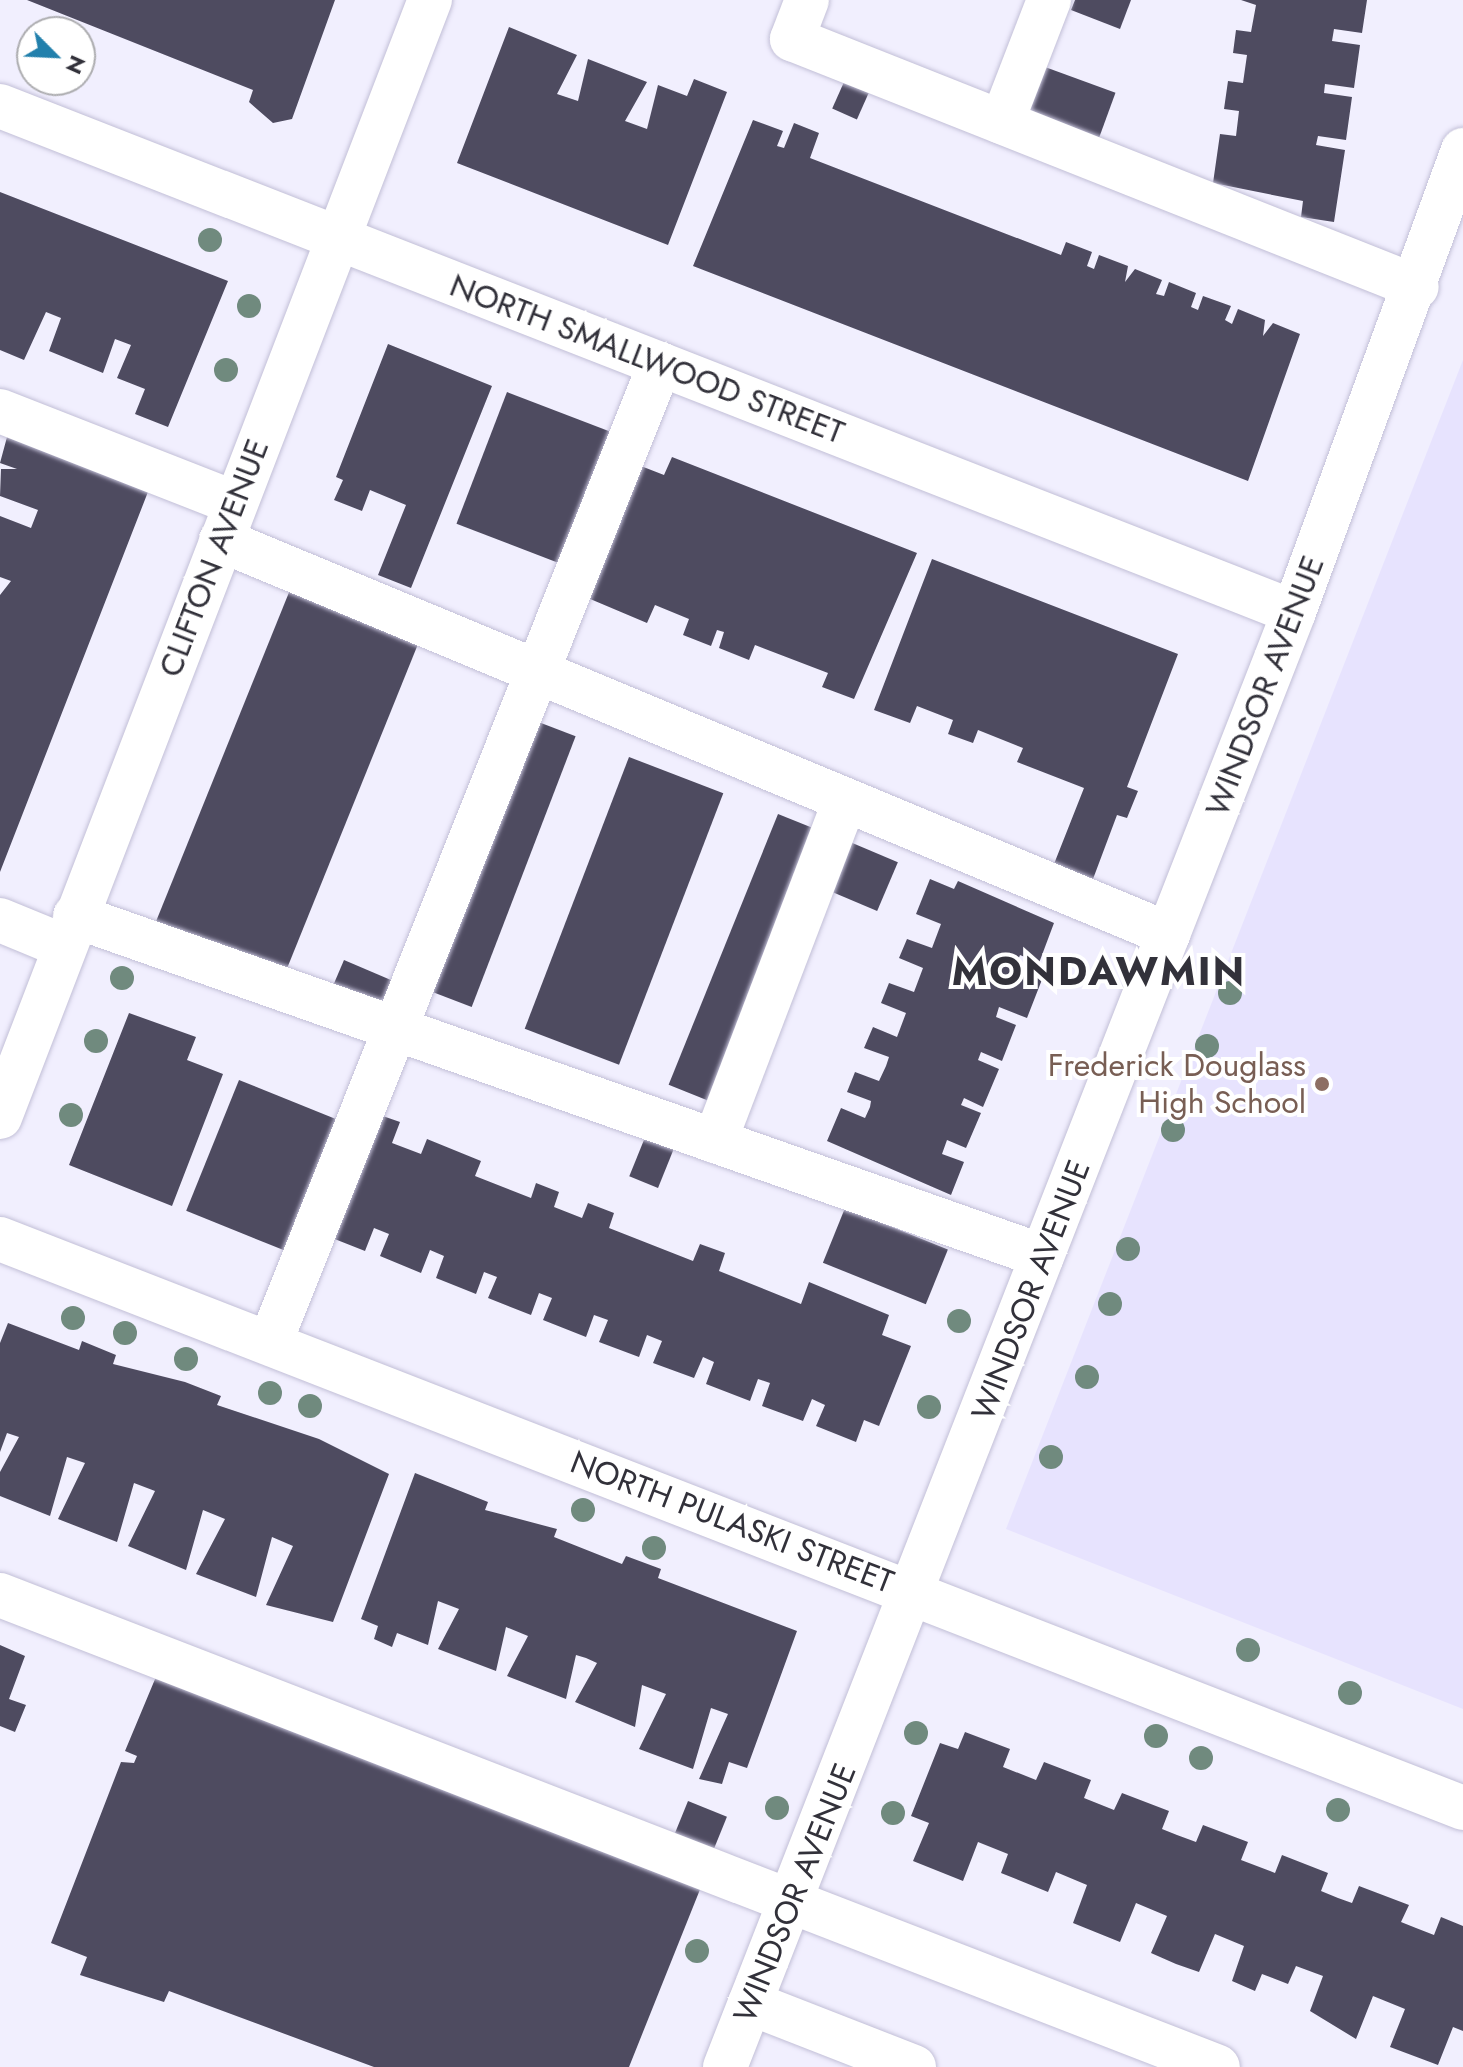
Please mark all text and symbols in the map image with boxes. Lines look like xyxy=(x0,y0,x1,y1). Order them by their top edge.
north arrow xyxy=(16,16,96,96)
text: N xyxy=(58,50,94,79)
street label: NORTH SMALLWOOD STREET xyxy=(445,266,849,452)
street label: CLIFTON AVENUE xyxy=(151,434,277,682)
street label: WINDSOR AVENUE xyxy=(1198,551,1332,821)
district label: MONDAWMIN xyxy=(952,947,1246,995)
place label: Frederick Douglass High School xyxy=(1048,1047,1306,1122)
marker: Frederick Douglass High School xyxy=(1313,1075,1331,1093)
street label: WINDSOR AVENUE xyxy=(964,1155,1098,1425)
street label: NORTH PULASKI STREET xyxy=(565,1443,899,1601)
street label: WINDSOR AVENUE xyxy=(726,1758,864,2028)

